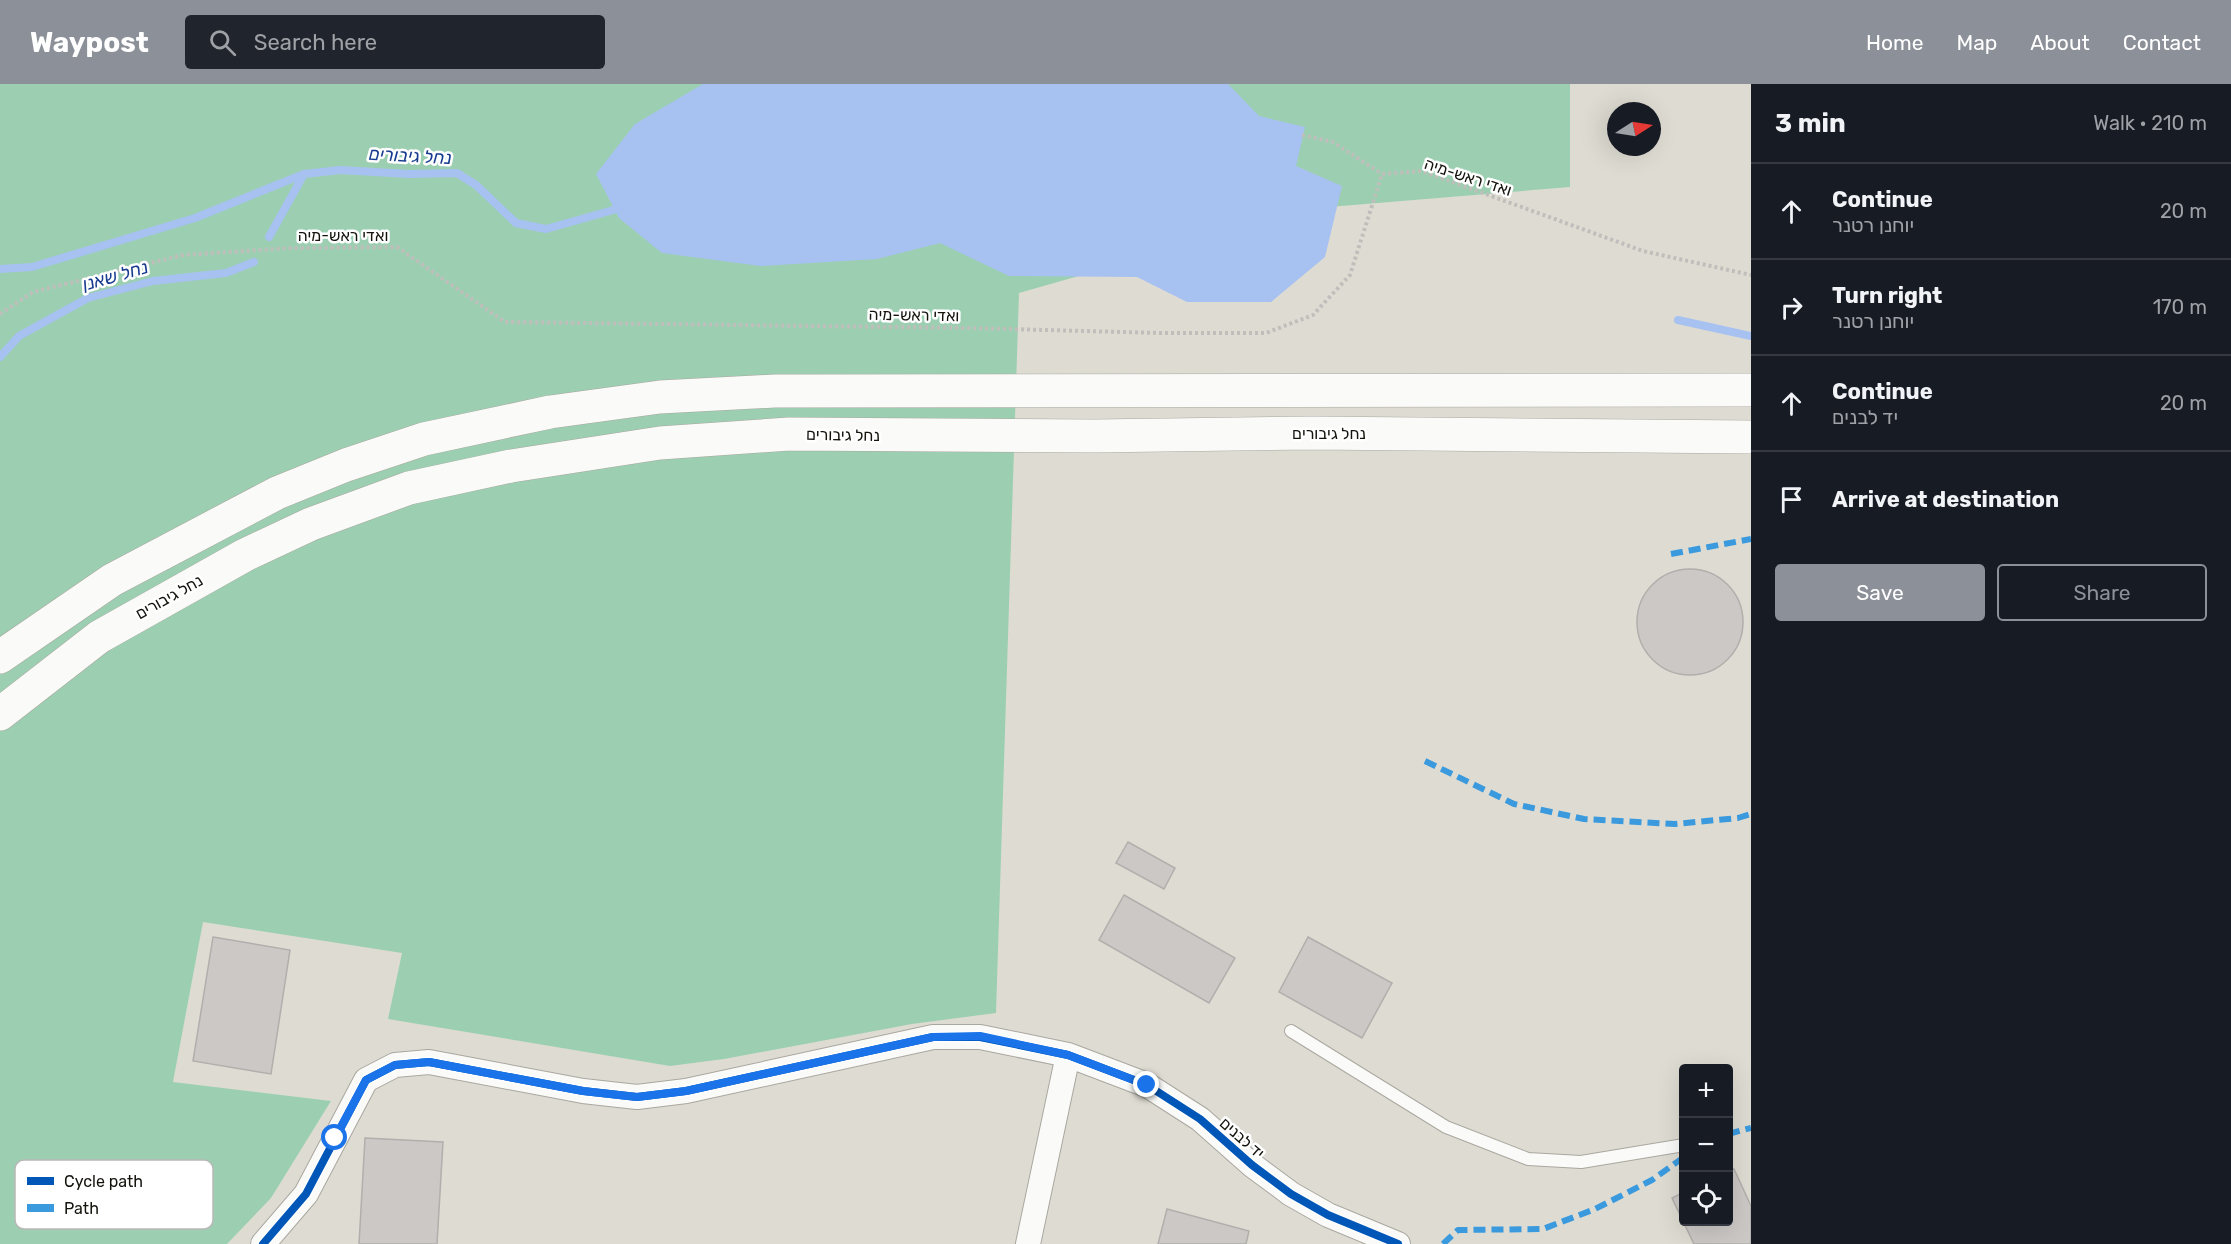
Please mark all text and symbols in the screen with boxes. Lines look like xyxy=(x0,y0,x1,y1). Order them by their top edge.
search box xyxy=(185,15,605,69)
text: Waypost xyxy=(30,26,149,59)
icon: search xyxy=(206,26,239,59)
text: Search here xyxy=(254,29,377,56)
text: Home xyxy=(1866,30,1923,55)
text: Map xyxy=(1956,30,1997,55)
text: About xyxy=(2030,30,2090,55)
text: Contact xyxy=(2123,30,2201,55)
north arrow xyxy=(1607,102,1661,156)
text: 3 min xyxy=(1775,108,1846,139)
text: Walk · 210 m xyxy=(2093,111,2207,135)
water label: נחל גיבורים xyxy=(368,143,452,169)
street label: ואדי ראש-מיה xyxy=(1422,154,1514,200)
text: Continue xyxy=(1832,186,1933,213)
icon: ahead xyxy=(1775,195,1808,228)
text: 20 m xyxy=(2160,199,2207,223)
text: יוחנן רטנר xyxy=(1832,213,1914,237)
street label: ואדי ראש-מיה xyxy=(298,226,388,245)
water label: נחל שאנן xyxy=(80,256,150,296)
text: Turn right xyxy=(1832,282,1942,309)
icon: right xyxy=(1775,291,1808,324)
text: 170 m xyxy=(2153,295,2207,319)
street label: ואדי ראש-מיה xyxy=(868,305,960,325)
text: יוחנן רטנר xyxy=(1832,309,1914,333)
text: Continue xyxy=(1832,378,1933,405)
icon: ahead xyxy=(1775,387,1808,420)
text: 20 m xyxy=(2160,391,2207,415)
text: יד לבנים xyxy=(1832,405,1898,429)
street label: נחל גיבורים xyxy=(1292,424,1366,443)
street label: נחל גיבורים xyxy=(806,425,880,445)
icon: arrive xyxy=(1775,483,1808,516)
text: Arrive at destination xyxy=(1832,486,2059,513)
button: Save xyxy=(1775,564,1985,621)
button: Share xyxy=(1997,564,2207,621)
street label: נחל גיבורים xyxy=(132,571,206,623)
map controls xyxy=(1679,1064,1733,1226)
button: + xyxy=(1679,1064,1733,1118)
route end xyxy=(1133,1071,1159,1097)
street label: יד לבנים xyxy=(1216,1113,1268,1163)
button: − xyxy=(1679,1118,1733,1172)
route start xyxy=(321,1124,347,1150)
legend xyxy=(15,1160,213,1229)
text: Cycle path xyxy=(64,1172,143,1191)
button: locate xyxy=(1679,1172,1733,1226)
text: Path xyxy=(64,1199,99,1218)

